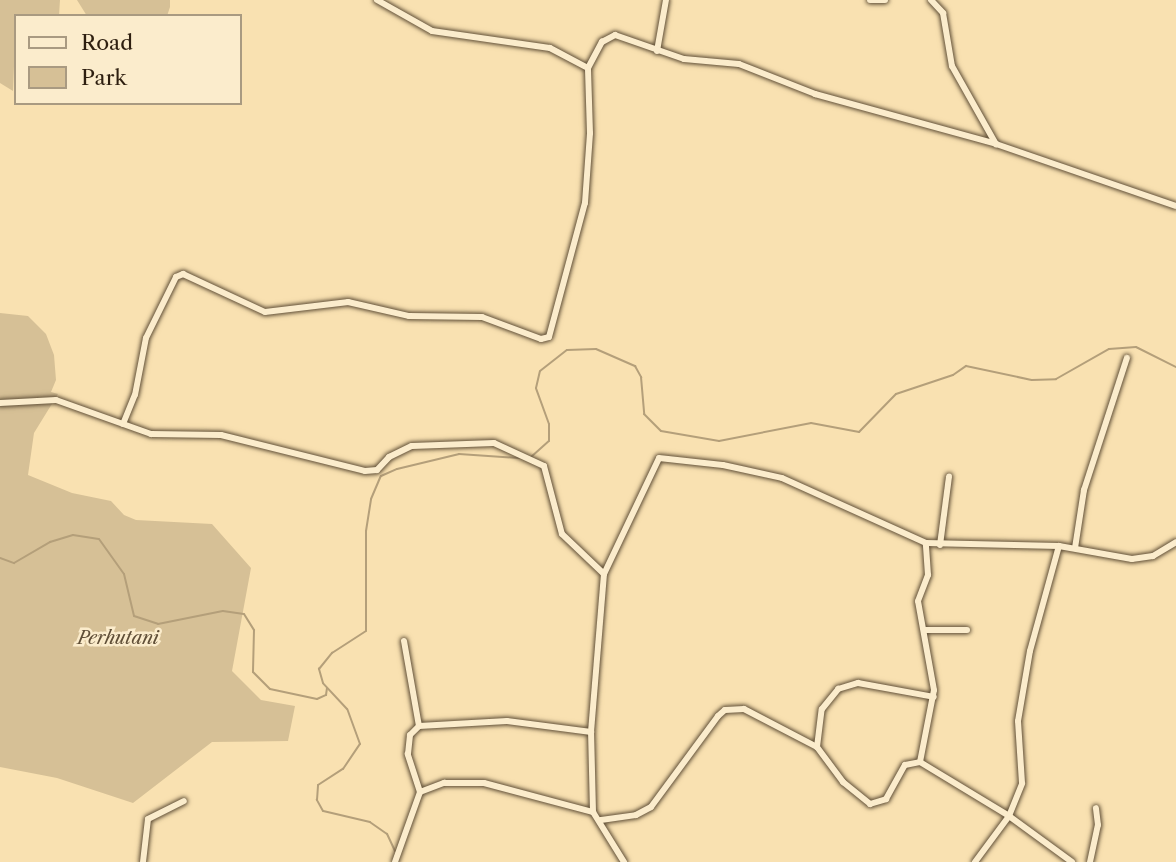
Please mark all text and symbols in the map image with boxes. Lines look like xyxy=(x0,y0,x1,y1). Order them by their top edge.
legend xyxy=(14,14,242,105)
text: Road xyxy=(81,30,133,55)
text: Park xyxy=(81,65,127,90)
park label: Perhutani xyxy=(77,627,159,649)

